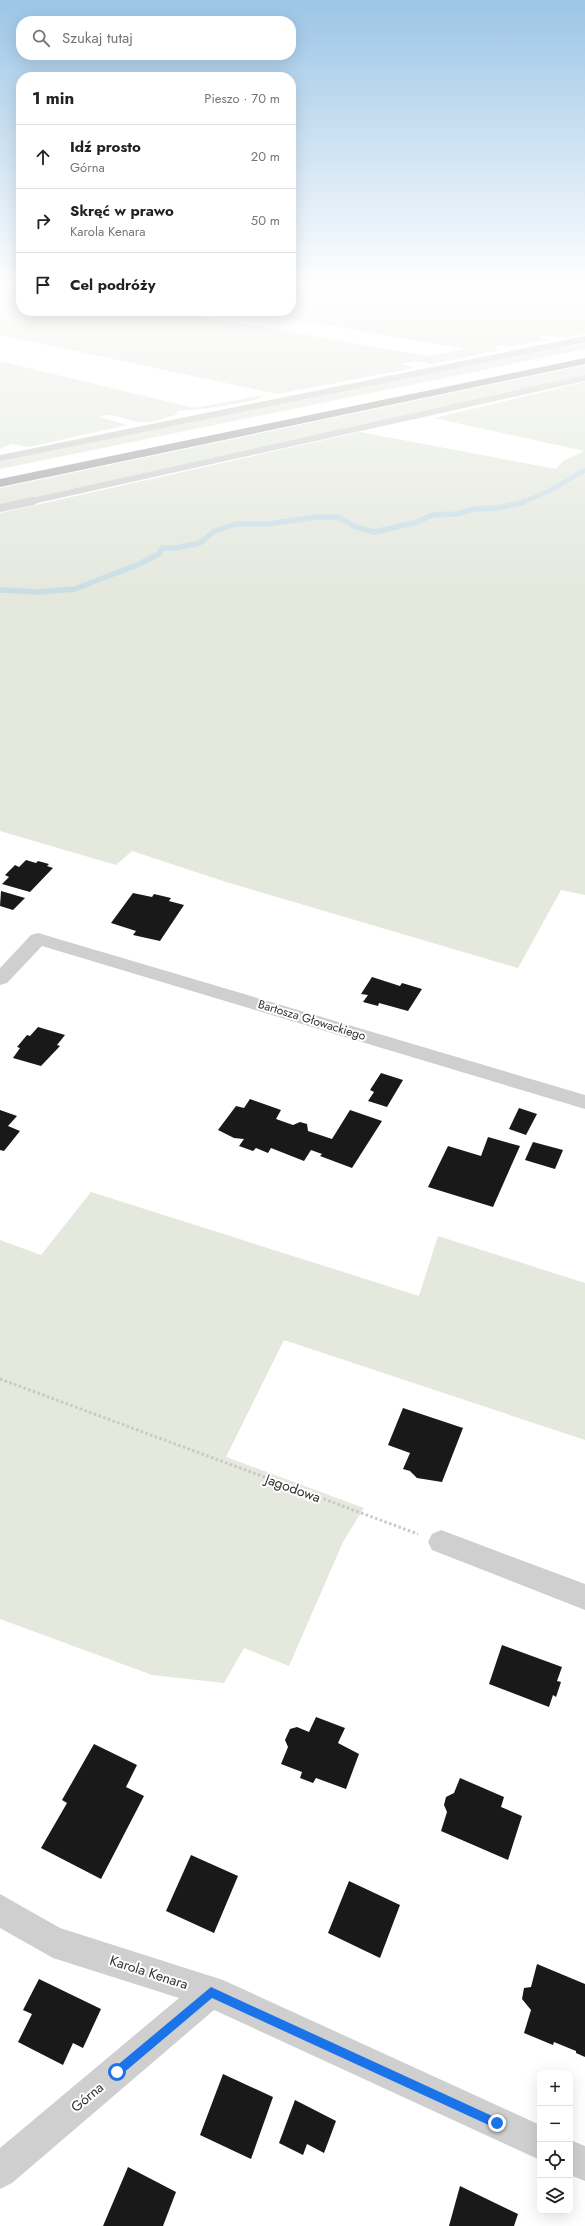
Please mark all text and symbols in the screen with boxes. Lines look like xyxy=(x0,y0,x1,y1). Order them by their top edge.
search box xyxy=(16,16,296,60)
icon: search xyxy=(30,27,52,49)
text: Szukaj tutaj xyxy=(62,27,133,49)
text: 1 min xyxy=(32,86,74,110)
text: Pieszo · 70 m xyxy=(204,89,280,108)
text: Idź prosto xyxy=(70,136,141,158)
icon: ahead xyxy=(32,146,54,168)
text: 20 m xyxy=(251,147,280,166)
text: Górna xyxy=(70,158,105,177)
text: Skręć w prawo xyxy=(70,200,174,222)
icon: right xyxy=(32,210,54,232)
text: 50 m xyxy=(251,211,280,230)
text: Karola Kenara xyxy=(70,222,146,241)
icon: arrive xyxy=(32,274,54,296)
text: Cel podróży xyxy=(70,274,155,296)
street label: Bartosza Głowackiego xyxy=(256,995,369,1045)
street label: Jagodowa xyxy=(261,1468,323,1507)
street label: Karola Kenara xyxy=(107,1950,191,1994)
route start xyxy=(108,2063,126,2081)
map controls xyxy=(537,2070,573,2214)
button: + xyxy=(537,2070,573,2106)
street label: Górna xyxy=(66,2077,108,2117)
button: − xyxy=(537,2106,573,2142)
route end xyxy=(488,2114,506,2132)
button: locate xyxy=(537,2142,573,2178)
button: layers xyxy=(537,2178,573,2214)

